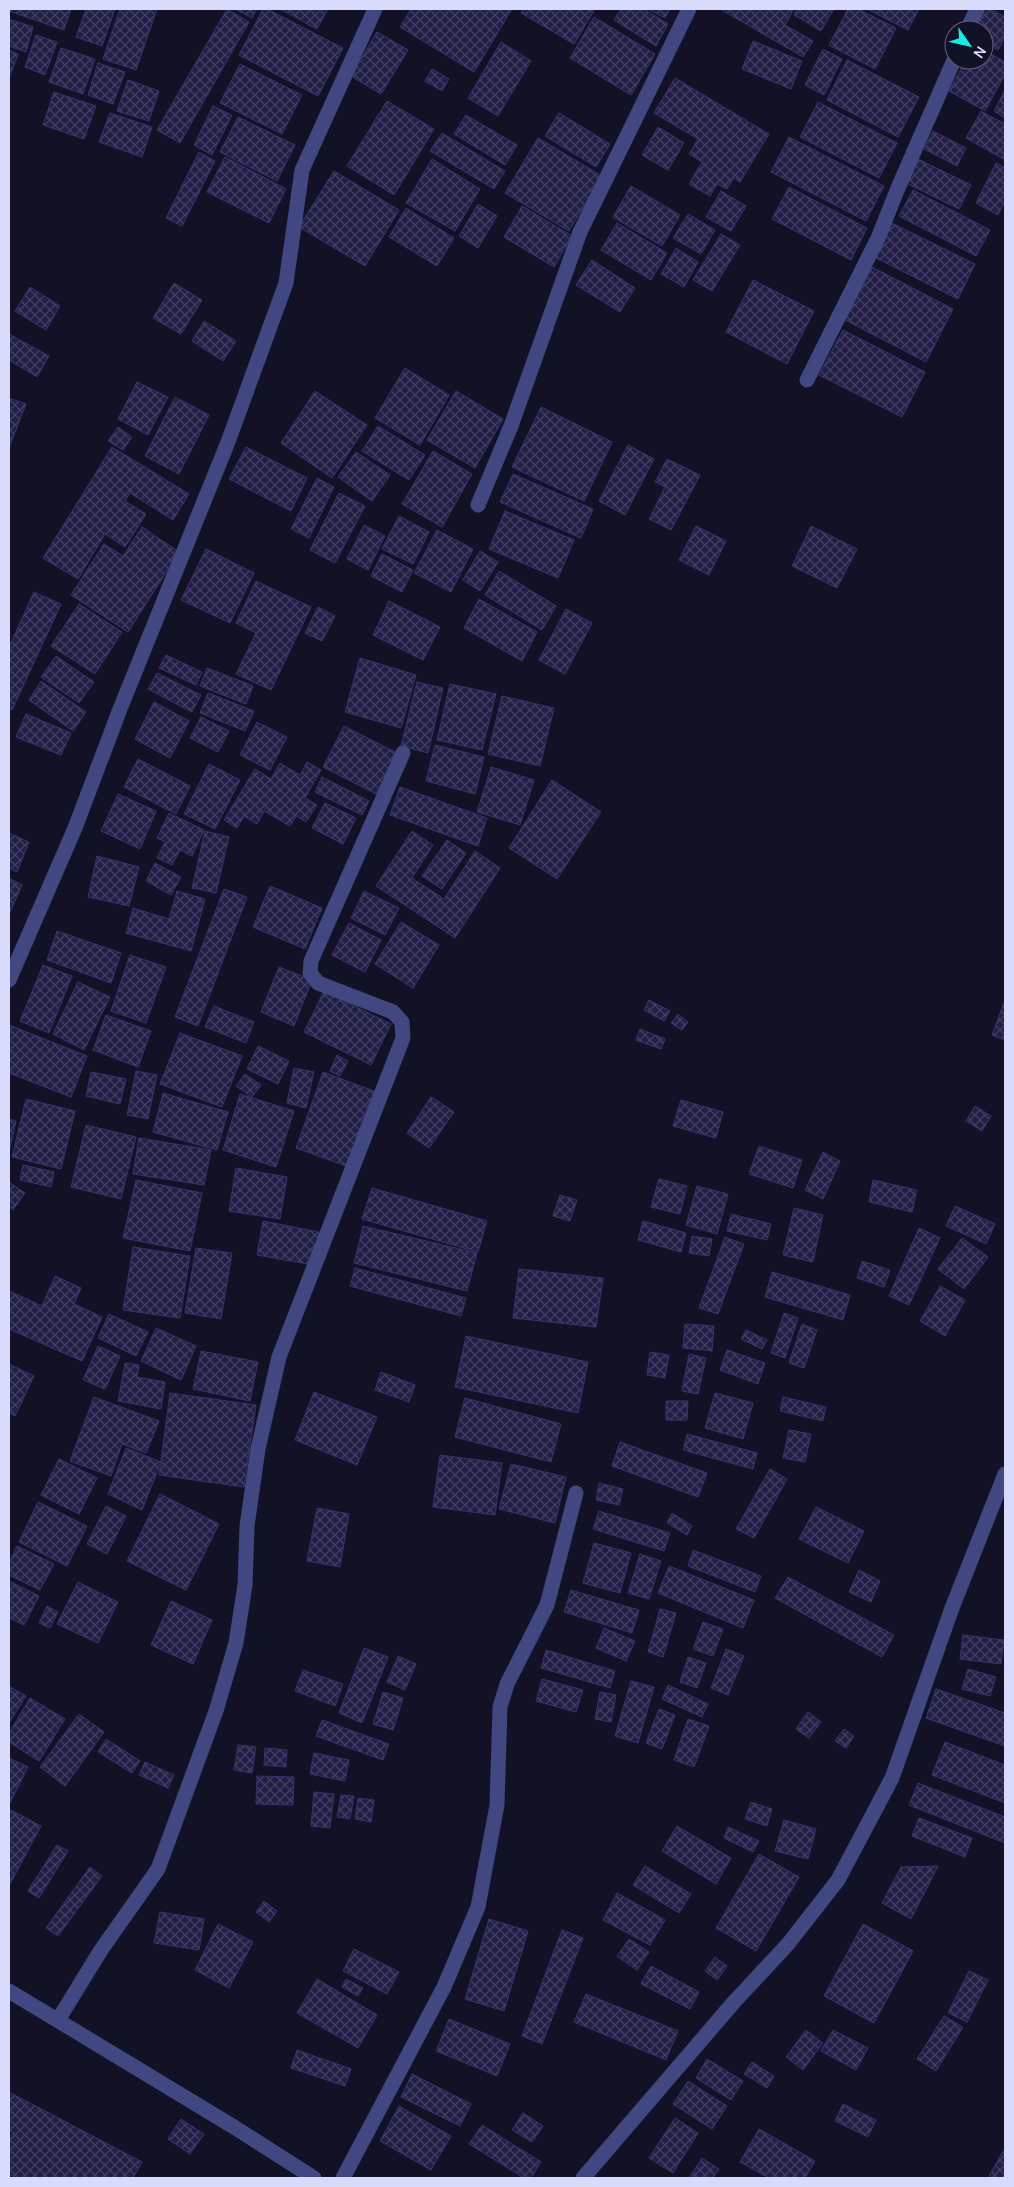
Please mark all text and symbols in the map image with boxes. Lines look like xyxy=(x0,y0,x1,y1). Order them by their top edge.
north arrow xyxy=(944,20,994,70)
text: N xyxy=(970,43,991,62)

